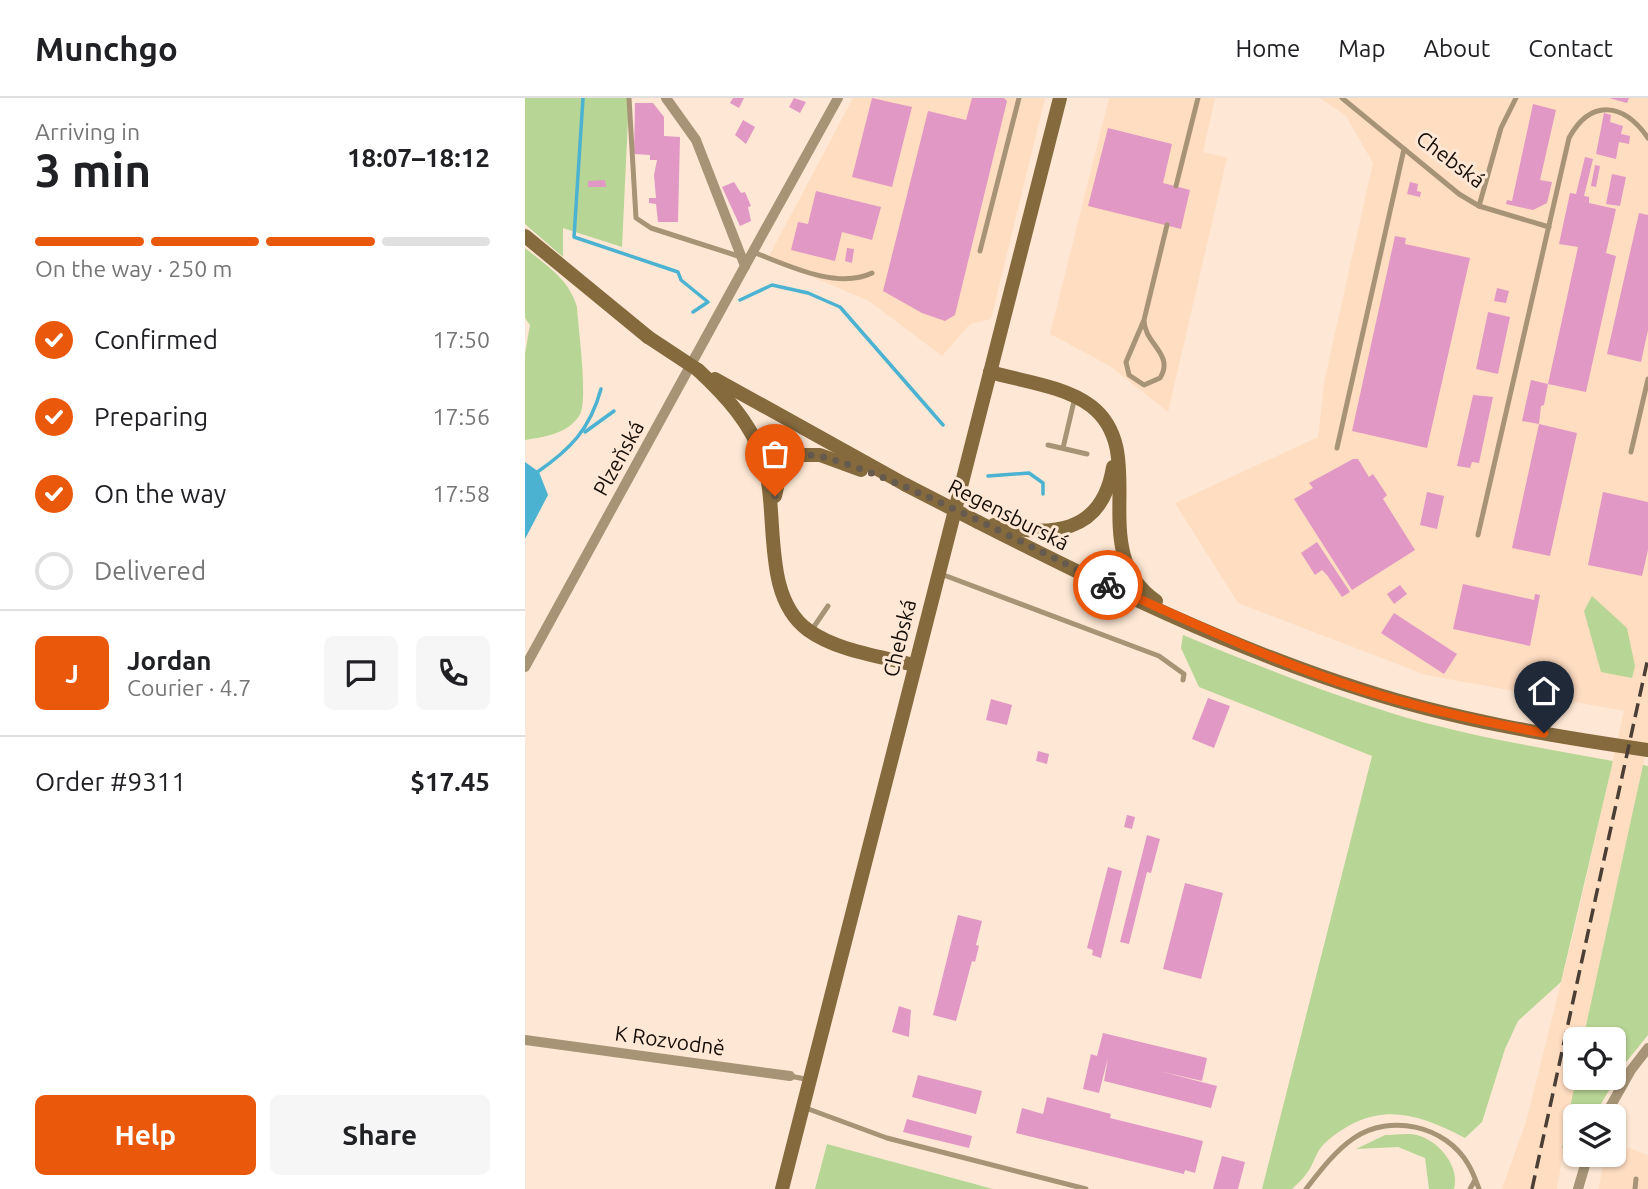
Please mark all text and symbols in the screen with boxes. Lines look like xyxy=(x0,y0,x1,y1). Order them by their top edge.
text: Munchgo xyxy=(35,30,178,67)
text: Home xyxy=(1235,35,1300,62)
text: Map xyxy=(1338,35,1385,62)
text: About xyxy=(1423,35,1490,62)
text: Contact xyxy=(1528,35,1613,62)
text: Arriving in xyxy=(35,119,140,144)
street label: Chebská xyxy=(1412,126,1490,192)
text: 18:07–18:12 xyxy=(347,143,490,172)
text: 3 min xyxy=(35,144,151,196)
text: On the way · 250 m xyxy=(35,256,232,281)
icon: check xyxy=(35,321,73,359)
text: Confirmed xyxy=(94,325,218,354)
text: 17:50 xyxy=(432,327,490,352)
icon: check xyxy=(35,398,73,436)
text: Preparing xyxy=(94,402,208,431)
text: 17:56 xyxy=(432,404,490,429)
street label: Plzeňská xyxy=(588,416,648,500)
pin xyxy=(745,424,805,496)
icon: bag xyxy=(756,435,794,473)
street label: Regensburská xyxy=(945,473,1073,555)
icon: check xyxy=(35,475,73,513)
text: On the way xyxy=(94,479,226,508)
text: 17:58 xyxy=(432,481,490,506)
courier xyxy=(1073,550,1143,620)
text: Delivered xyxy=(94,556,206,585)
icon: bike xyxy=(1089,566,1127,604)
street label: Chebská xyxy=(878,597,920,679)
button: chat xyxy=(324,636,398,710)
button: phone xyxy=(416,636,490,710)
text: Jordan xyxy=(127,646,212,675)
text: J xyxy=(65,659,79,688)
pin xyxy=(1514,661,1574,733)
icon: home xyxy=(1525,672,1563,710)
text: Courier · 4.7 xyxy=(127,675,251,700)
text: Order #9311 xyxy=(35,767,186,796)
text: $17.45 xyxy=(410,767,490,796)
street label: K Rozvodně xyxy=(613,1020,727,1060)
map controls xyxy=(1563,1027,1626,1167)
button: locate xyxy=(1563,1027,1626,1090)
button: Help xyxy=(35,1095,256,1175)
button: Share xyxy=(270,1095,490,1175)
button: layers xyxy=(1563,1104,1626,1167)

